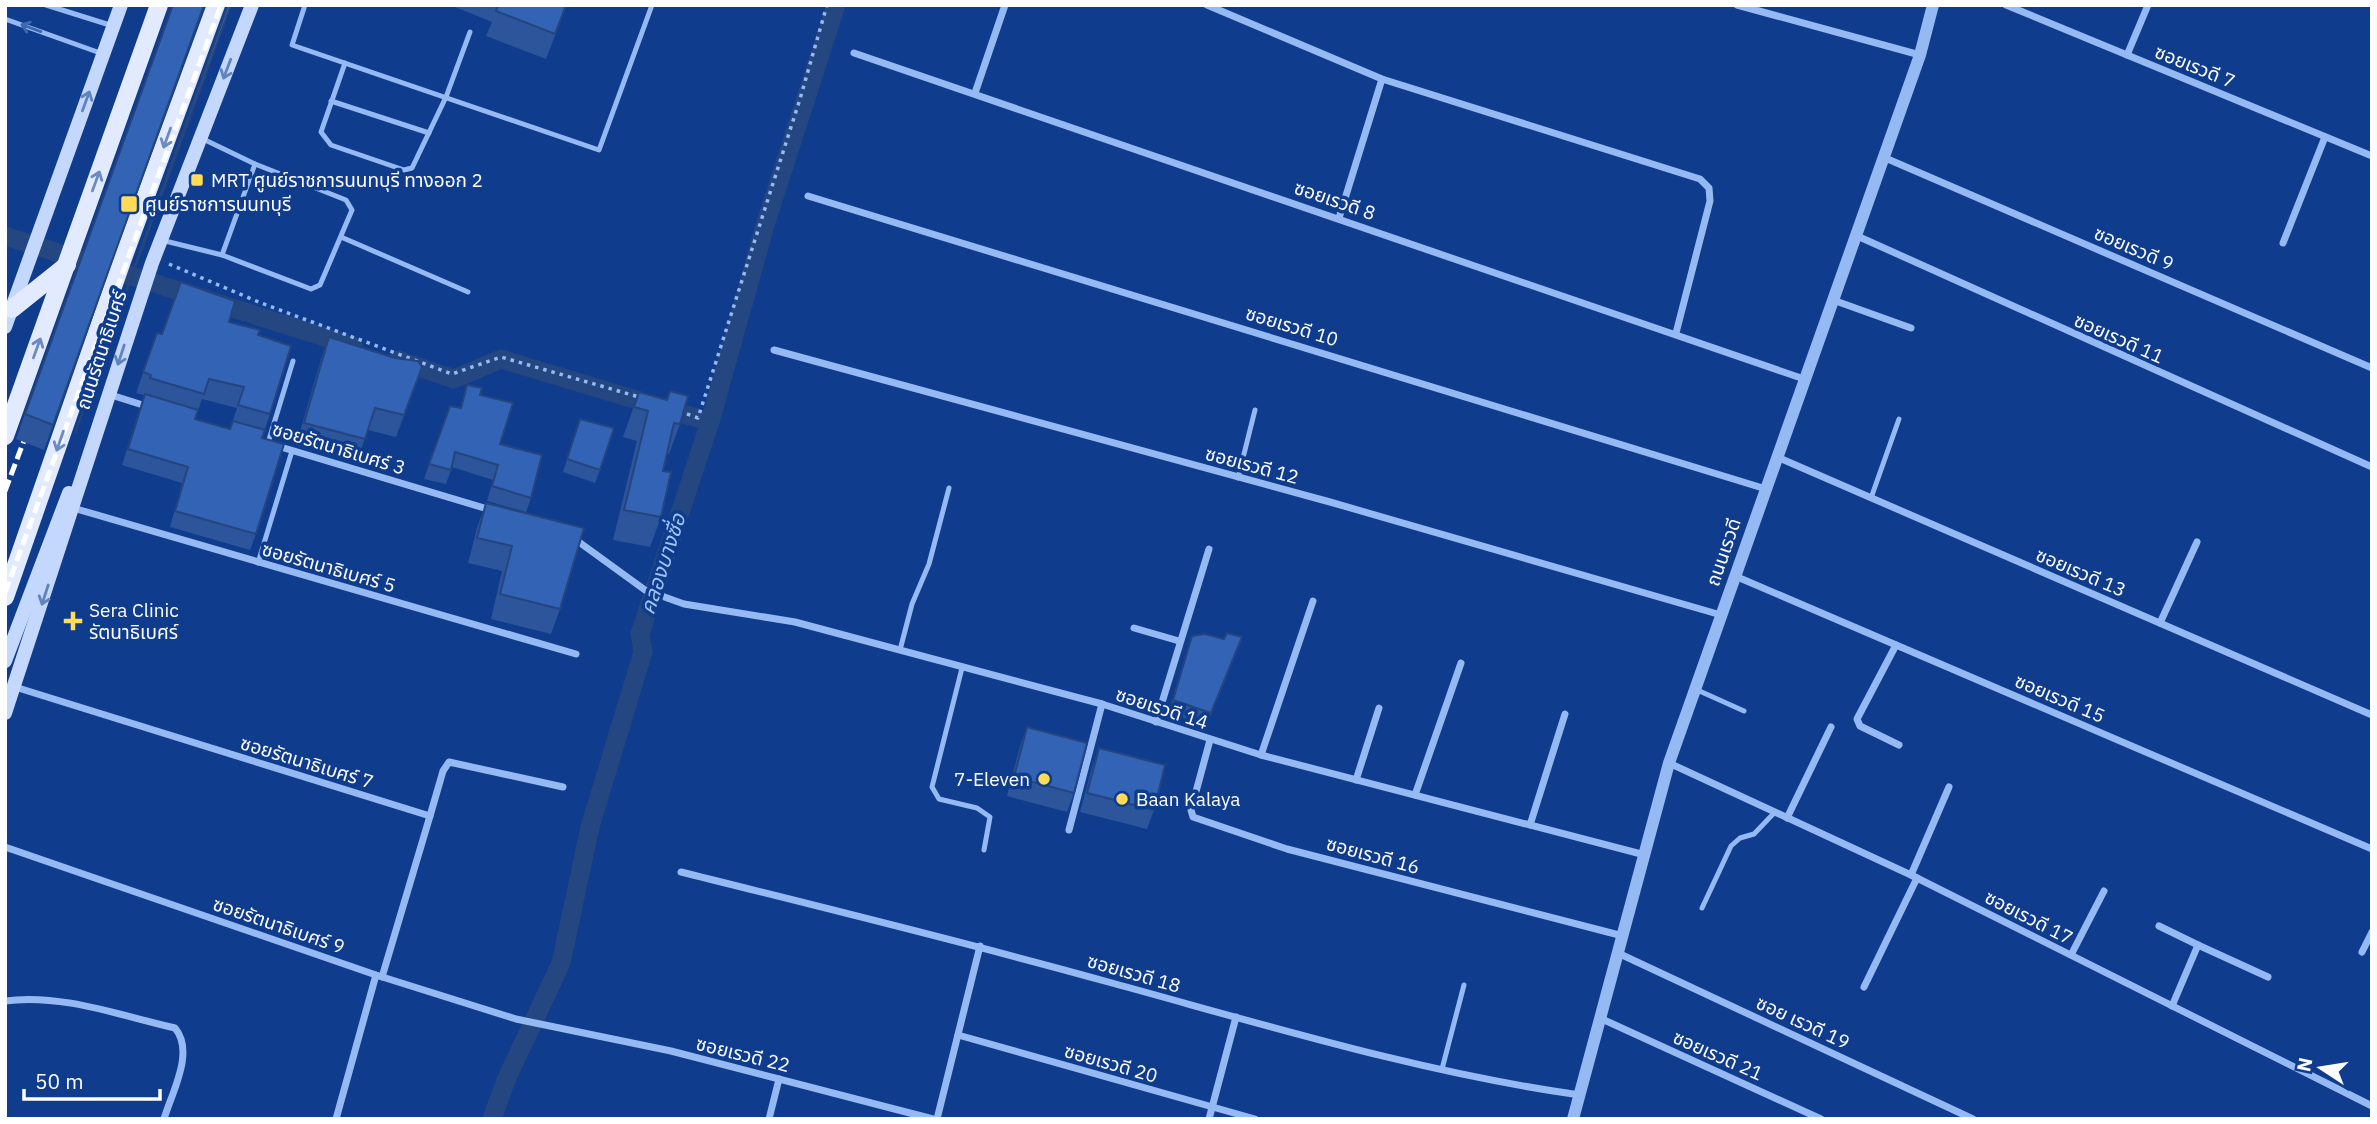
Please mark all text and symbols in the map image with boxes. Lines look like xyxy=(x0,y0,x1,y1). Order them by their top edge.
one-way arrow xyxy=(21,21,43,33)
street label: ซอยเรวดี 7 xyxy=(2151,39,2239,93)
one-way arrow xyxy=(219,57,232,79)
one-way arrow xyxy=(81,91,93,113)
one-way arrow xyxy=(160,127,172,149)
place label: MRT ศูนย์ราชการนนทบุรี ทางออก 2 xyxy=(211,168,483,193)
one-way arrow xyxy=(90,170,103,192)
marker: MRT ศูนย์ราชการนนทบุรี ทางออก 2 xyxy=(189,172,205,188)
street label: ซอยเรวดี 8 xyxy=(1291,175,1379,225)
place label: ศูนย์ราชการนนทบุรี xyxy=(145,192,291,217)
marker: ศูนย์ราชการนนทบุรี xyxy=(119,194,139,214)
street label: ซอยเรวดี 9 xyxy=(2090,220,2178,276)
street label: ถนนรัตนาธิเบศร์ xyxy=(70,287,132,413)
street label: ซอยเรวดี 10 xyxy=(1243,301,1341,351)
street label: ซอยเรวดี 11 xyxy=(2070,308,2168,368)
one-way arrow xyxy=(32,338,44,360)
one-way arrow xyxy=(114,343,126,365)
street label: ซอยรัตนาธิเบศร์ 3 xyxy=(270,416,408,480)
one-way arrow xyxy=(53,429,65,451)
street label: ซอยเรวดี 12 xyxy=(1203,441,1301,489)
water label: คลองบางซื่อ xyxy=(633,509,692,618)
street label: ถนนเรวดี xyxy=(1700,515,1746,589)
street label: ซอยรัตนาธิเบศร์ 5 xyxy=(259,536,399,598)
street label: ซอยเรวดี 13 xyxy=(2032,542,2130,602)
one-way arrow xyxy=(38,583,50,605)
place label: Sera Clinic รัตนาธิเบศร์ xyxy=(89,598,179,644)
marker: Sera Clinic รัตนาธิเบศร์ xyxy=(63,611,83,631)
street label: ซอยเรวดี 15 xyxy=(2011,668,2109,728)
street label: ซอยเรวดี 14 xyxy=(1113,682,1211,734)
street label: ซอยรัตนาธิเบศร์ 7 xyxy=(238,730,376,794)
place label: 7-Eleven xyxy=(954,767,1030,791)
marker: 7-Eleven xyxy=(1036,771,1052,787)
place label: Baan Kalaya xyxy=(1136,787,1240,811)
marker: Baan Kalaya xyxy=(1114,791,1130,807)
street label: ซอยเรวดี 16 xyxy=(1324,831,1422,879)
street label: ซอยเรวดี 17 xyxy=(1981,885,2077,949)
street label: ซอยรัตนาธิเบศร์ 9 xyxy=(210,891,348,959)
street label: ซอยเรวดี 18 xyxy=(1085,948,1183,998)
street label: ซอย เรวดี 19 xyxy=(1752,990,1854,1054)
street label: ซอยเรวดี 21 xyxy=(1669,1025,1767,1085)
street label: ซอยเรวดี 22 xyxy=(694,1031,792,1077)
north arrow xyxy=(2286,1033,2356,1103)
street label: ซอยเรวดี 20 xyxy=(1062,1038,1160,1088)
text: N xyxy=(2291,1055,2318,1074)
scale bar xyxy=(24,1058,161,1102)
text: 50 m xyxy=(35,1067,84,1095)

